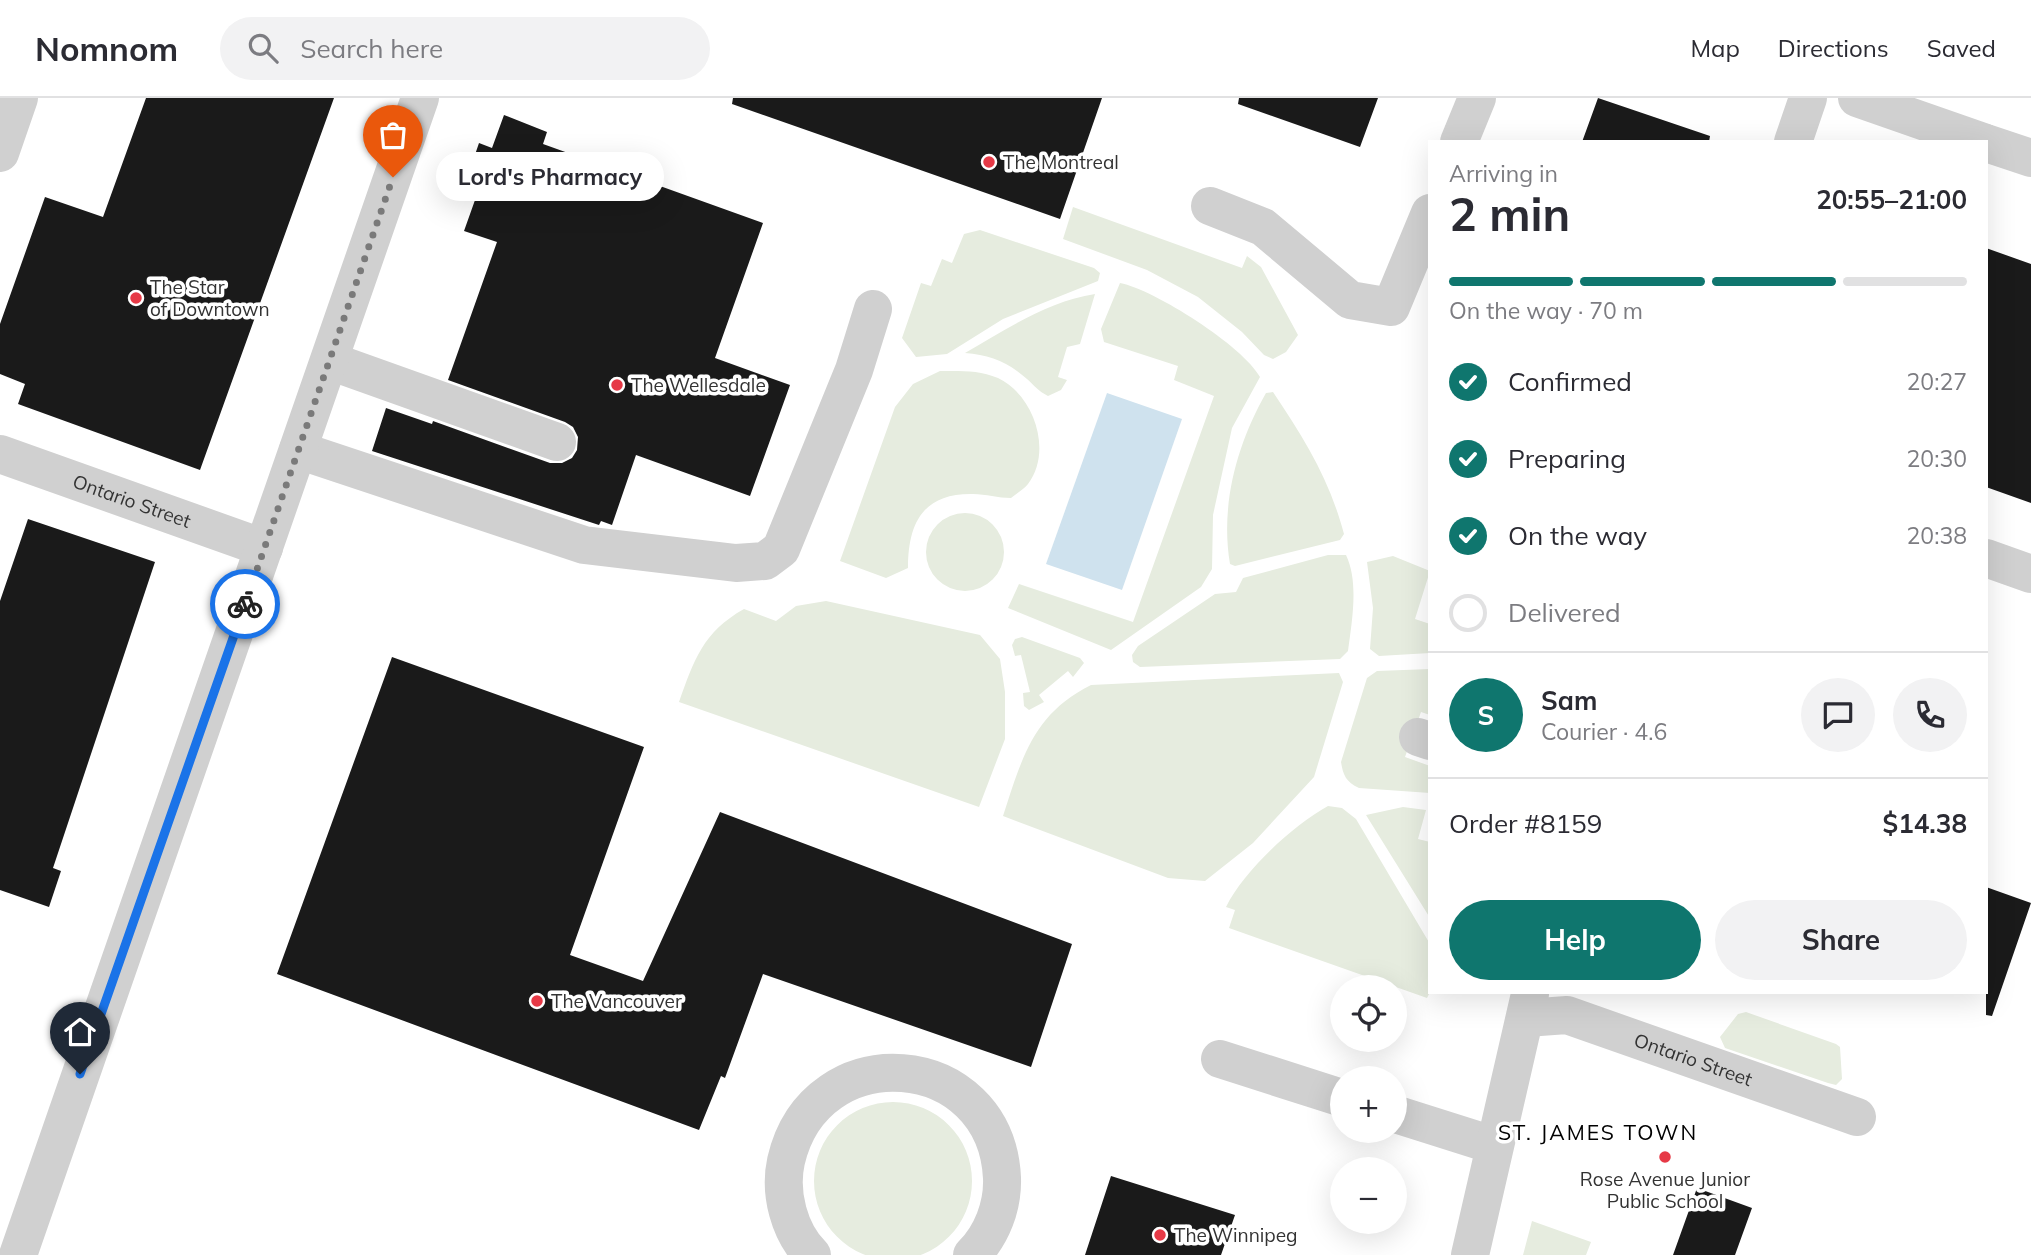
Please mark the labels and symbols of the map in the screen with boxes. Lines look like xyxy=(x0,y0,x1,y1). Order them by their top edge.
pin xyxy=(363,105,423,177)
place label: The Montreal xyxy=(1003,150,1119,174)
callout: Lord's Pharmacy xyxy=(435,153,662,202)
marker: The Montreal xyxy=(981,154,997,170)
place label: The Star of Downtown xyxy=(150,275,270,321)
marker: The Star of Downtown xyxy=(128,290,144,306)
place label: The Wellesdale xyxy=(631,373,766,397)
marker: The Wellesdale xyxy=(609,377,625,393)
street label: Ontario Street xyxy=(70,469,195,533)
courier xyxy=(210,569,280,639)
place label: The Vancouver xyxy=(551,989,682,1013)
marker: The Vancouver xyxy=(529,993,545,1009)
pin xyxy=(50,1002,110,1074)
street label: Ontario Street xyxy=(1631,1028,1756,1091)
district label: ST. JAMES TOWN xyxy=(1498,1119,1698,1145)
marker: Rose Avenue Junior Public School xyxy=(1657,1149,1673,1165)
place label: Rose Avenue Junior Public School xyxy=(1580,1167,1750,1213)
place label: The Winnipeg xyxy=(1174,1223,1298,1247)
marker: The Winnipeg xyxy=(1152,1227,1168,1243)

